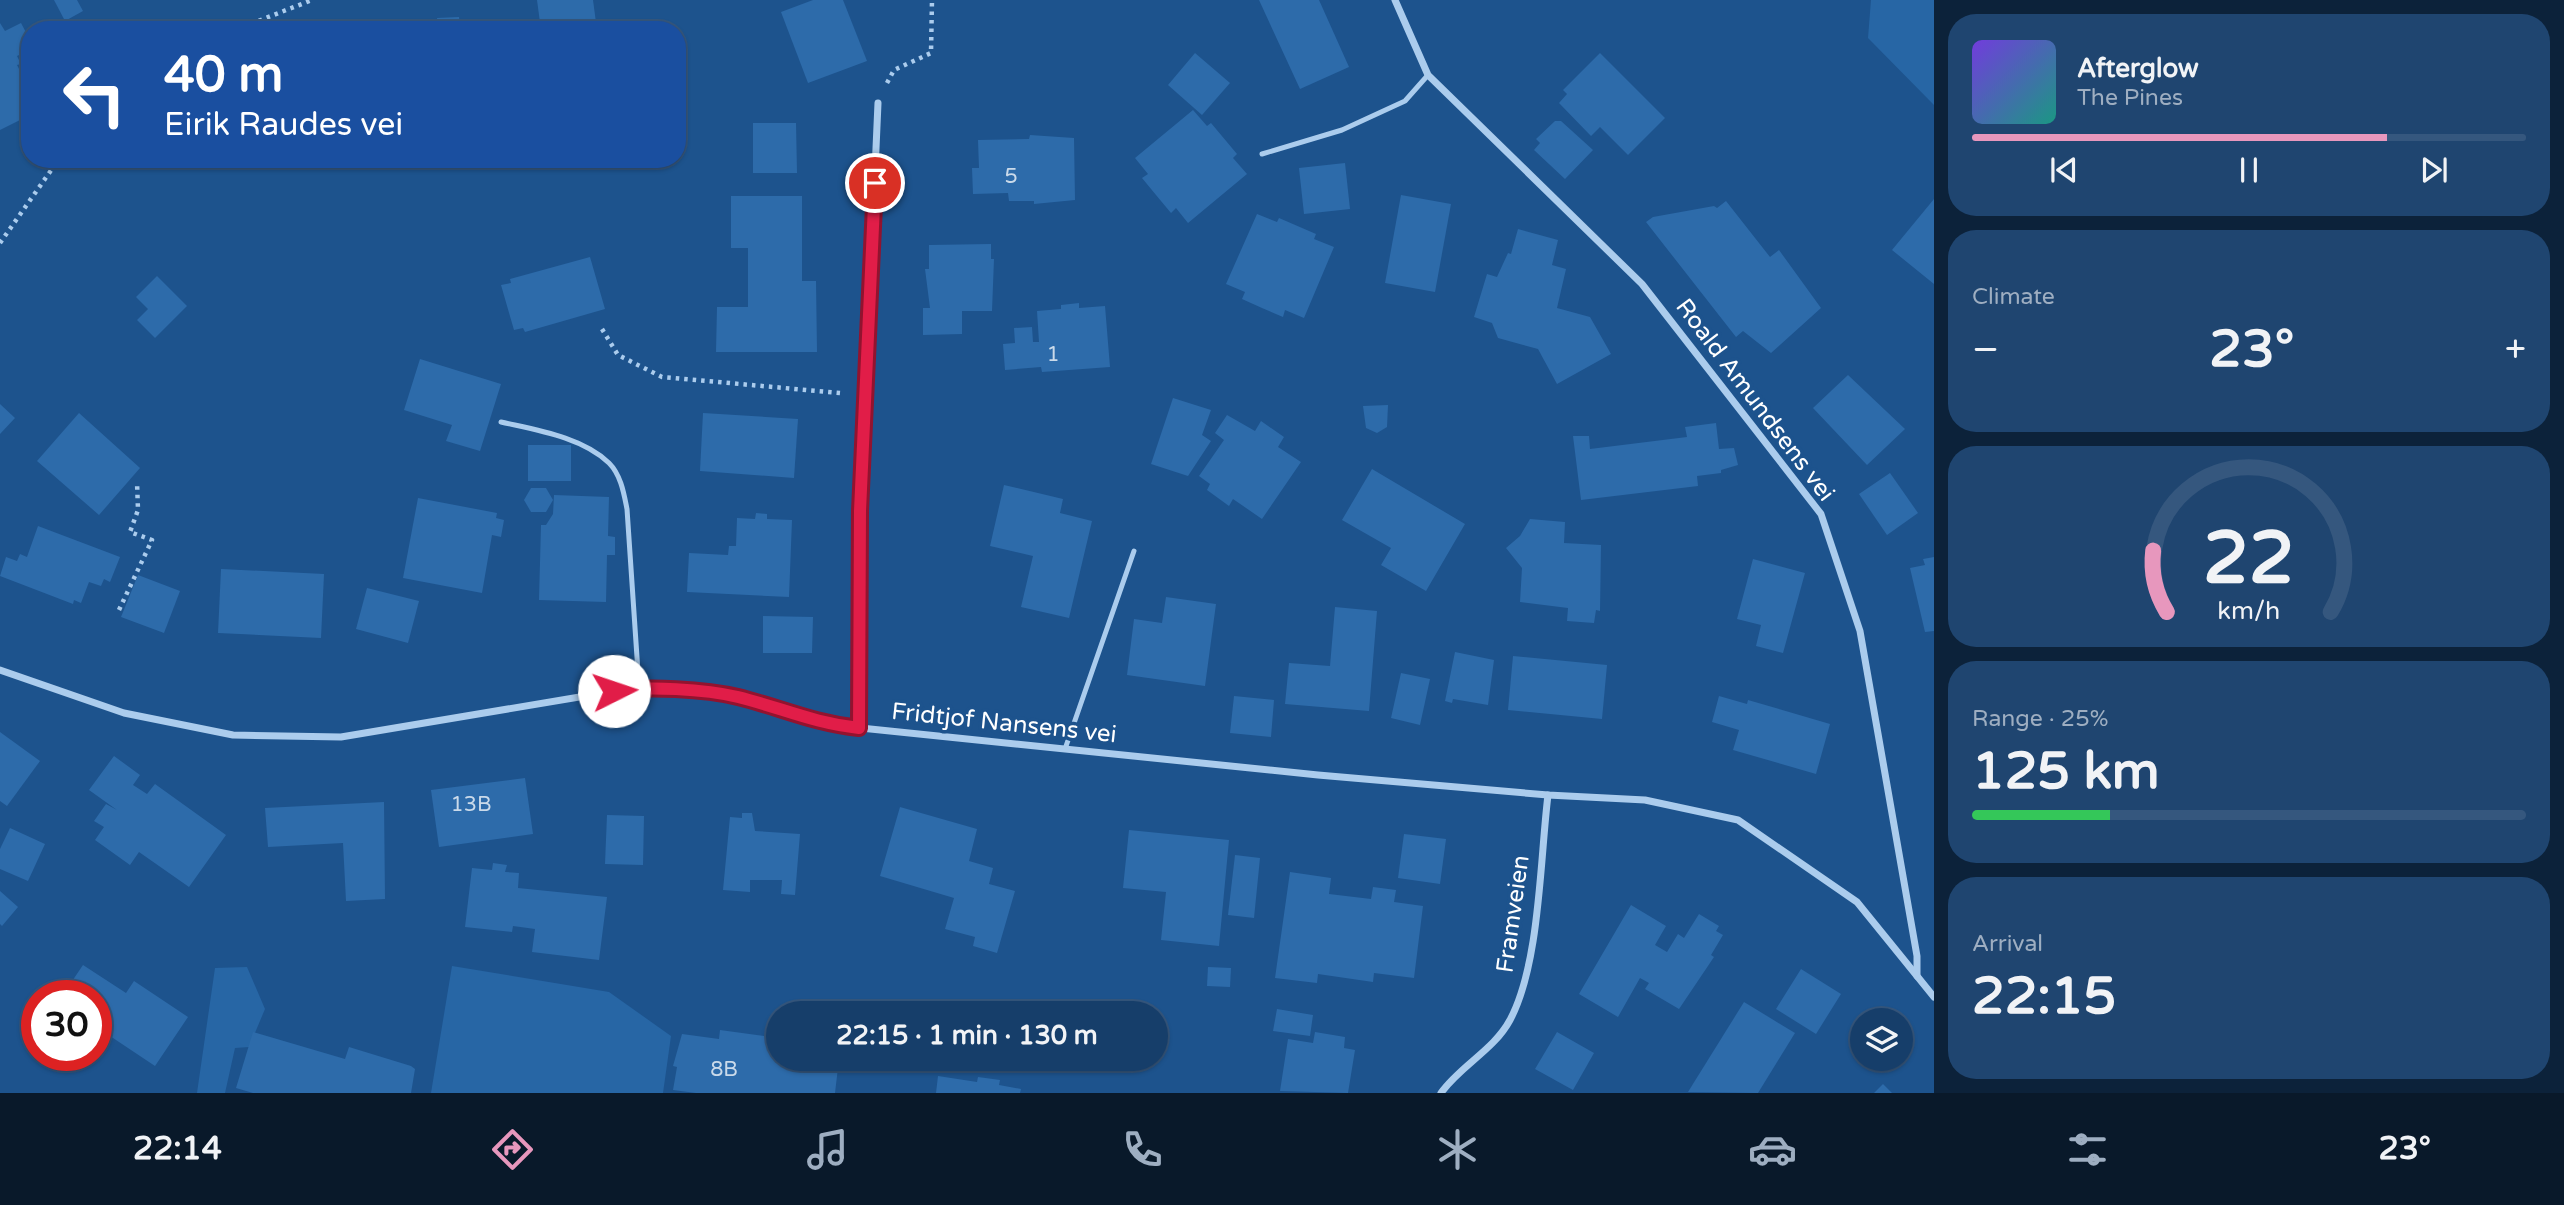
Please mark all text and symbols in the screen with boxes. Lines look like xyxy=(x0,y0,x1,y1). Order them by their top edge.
text: 40 m xyxy=(164,46,283,105)
icon: left xyxy=(49,49,140,140)
text: Afterglow xyxy=(2077,53,2199,84)
text: The Pines xyxy=(2077,84,2183,112)
text: Eirik Raudes vei xyxy=(164,106,403,144)
icon: previous xyxy=(2045,151,2083,189)
icon: pause xyxy=(2230,151,2268,189)
icon: next xyxy=(2415,151,2453,189)
pin xyxy=(845,153,905,213)
icon: arrive xyxy=(856,164,894,202)
house number: 5 xyxy=(1004,164,1018,189)
text: Climate xyxy=(1972,283,2055,311)
street label: Roald Amundsens vei xyxy=(1669,293,1841,507)
text: 23° xyxy=(2209,318,2294,381)
text: − xyxy=(1972,327,1999,373)
text: + xyxy=(2505,327,2526,373)
house number: 1 xyxy=(1046,342,1060,367)
text: 22 xyxy=(2203,516,2295,604)
text: km/h xyxy=(2218,596,2280,626)
position arrow xyxy=(577,654,651,728)
street label: Fridtjof Nansens vei xyxy=(890,697,1118,749)
text: Range · 25% xyxy=(1972,705,2108,733)
text: 125 km xyxy=(1972,740,2160,803)
house number: 13B xyxy=(451,792,491,817)
street label: Framveien xyxy=(1490,853,1536,975)
text: Arrival xyxy=(1972,930,2043,958)
text: 22:15 xyxy=(1972,965,2116,1028)
speed limit sign: 30 xyxy=(21,980,112,1071)
map controls xyxy=(1850,1008,1913,1071)
button: layers xyxy=(1850,1008,1913,1071)
text: 22:15 · 1 min · 130 m xyxy=(836,1020,1098,1051)
house number: 8B xyxy=(710,1057,738,1082)
icon: directions xyxy=(488,1125,537,1174)
icon: music xyxy=(803,1125,852,1174)
icon: phone xyxy=(1118,1125,1167,1174)
icon: climate xyxy=(1433,1125,1482,1174)
icon: car xyxy=(1748,1125,1797,1174)
icon: filters xyxy=(2063,1125,2112,1174)
text: 22:14 xyxy=(133,1130,222,1168)
text: 23° xyxy=(2379,1130,2431,1168)

